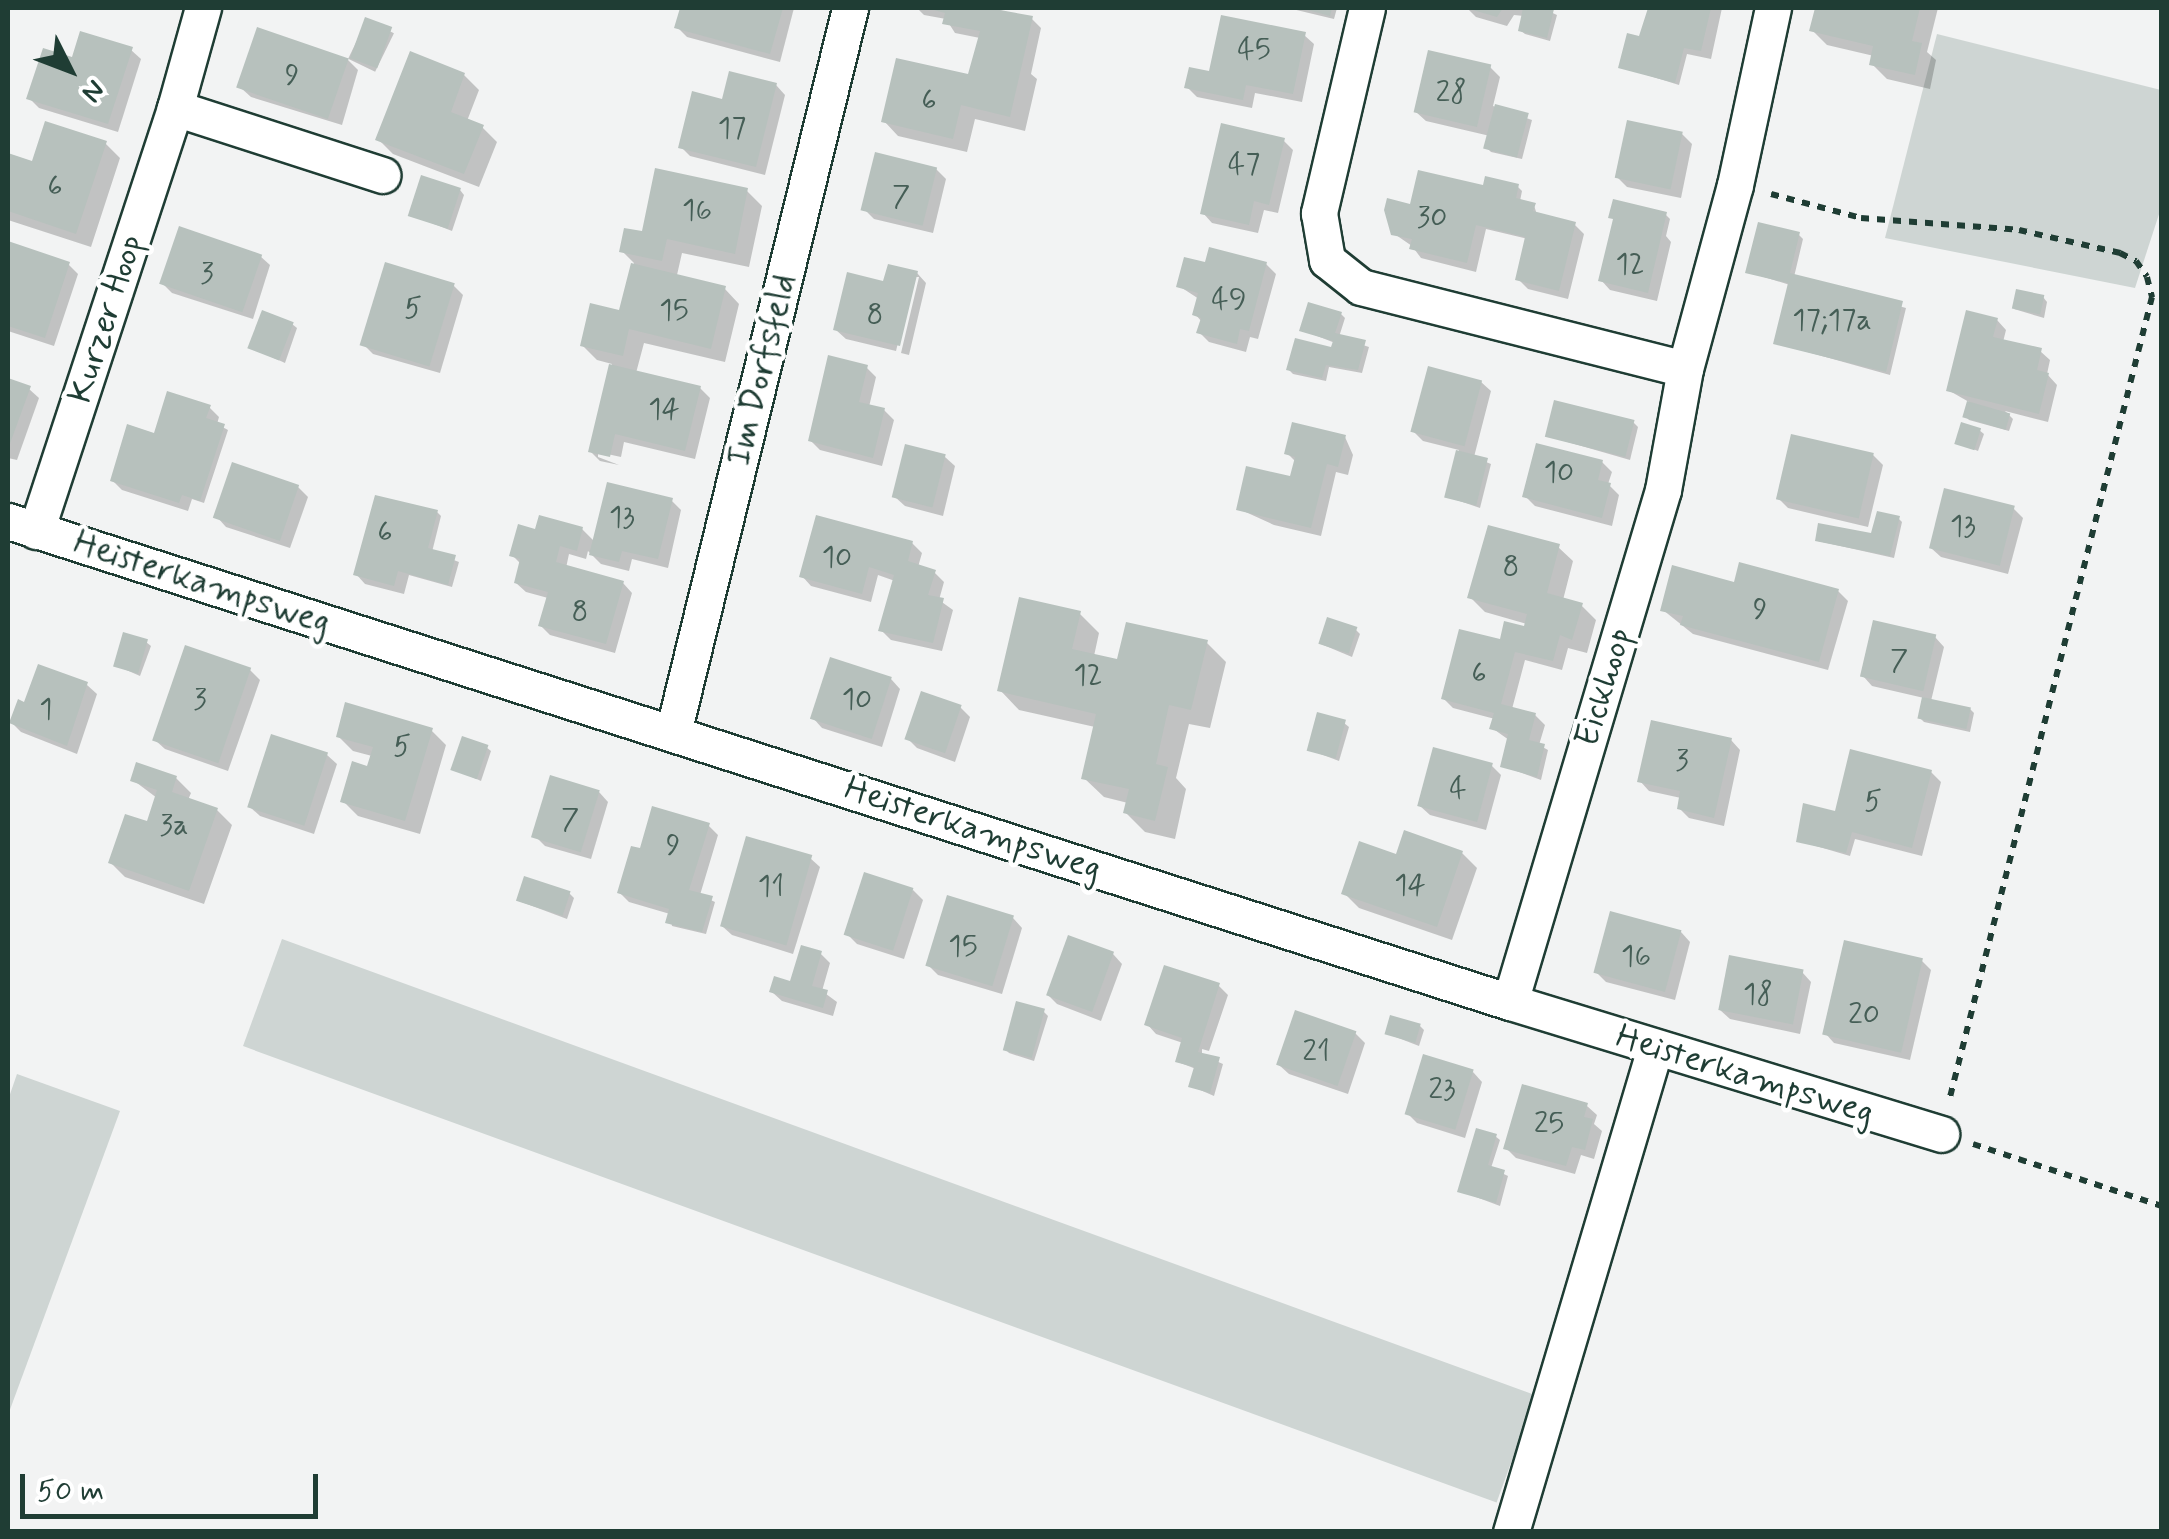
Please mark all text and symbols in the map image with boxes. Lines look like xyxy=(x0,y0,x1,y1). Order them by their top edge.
north arrow xyxy=(20,20,120,120)
house number: 45 xyxy=(1237,32,1271,68)
house number: 9 xyxy=(285,58,299,94)
text: N xyxy=(73,71,113,110)
house number: 28 xyxy=(1435,75,1467,111)
house number: 6 xyxy=(921,83,937,119)
house number: 17 xyxy=(718,111,746,147)
house number: 47 xyxy=(1228,147,1260,183)
house number: 6 xyxy=(47,169,63,205)
house number: 7 xyxy=(892,179,910,215)
house number: 16 xyxy=(682,193,712,229)
house number: 30 xyxy=(1417,200,1447,236)
street label: Kurzer Hoop xyxy=(58,227,154,411)
house number: 12 xyxy=(1615,247,1645,283)
house number: 3 xyxy=(200,256,214,292)
street label: Im Dorfsfeld xyxy=(718,271,806,469)
house number: 49 xyxy=(1211,282,1247,318)
house number: 5 xyxy=(404,291,422,327)
house number: 15 xyxy=(659,293,689,329)
house number: 8 xyxy=(867,297,883,333)
house number: 17;17a xyxy=(1792,303,1872,339)
house number: 14 xyxy=(648,392,680,428)
house number: 10 xyxy=(1544,455,1574,491)
house number: 13 xyxy=(609,500,635,536)
house number: 13 xyxy=(1950,509,1976,545)
house number: 6 xyxy=(377,515,393,551)
street label: Heisterkampsweg xyxy=(68,522,336,644)
house number: 10 xyxy=(822,540,852,576)
house number: 8 xyxy=(1503,549,1519,585)
house number: 9 xyxy=(1753,592,1767,628)
house number: 8 xyxy=(572,594,588,630)
street label: Eickhoop xyxy=(1566,622,1642,752)
house number: 7 xyxy=(1890,643,1908,679)
house number: 6 xyxy=(1471,656,1487,692)
house number: 12 xyxy=(1073,658,1103,694)
house number: 3 xyxy=(193,682,207,718)
house number: 10 xyxy=(842,682,872,718)
house number: 1 xyxy=(39,692,53,728)
house number: 5 xyxy=(393,729,411,765)
house number: 3 xyxy=(1675,743,1689,779)
street label: Heisterkampsweg xyxy=(839,768,1107,890)
house number: 4 xyxy=(1449,771,1467,807)
house number: 5 xyxy=(1864,784,1882,820)
house number: 7 xyxy=(561,802,579,838)
house number: 3a xyxy=(160,808,188,844)
house number: 9 xyxy=(666,828,680,864)
house number: 14 xyxy=(1394,868,1426,904)
house number: 11 xyxy=(758,869,784,905)
house number: 15 xyxy=(948,929,978,965)
house number: 16 xyxy=(1621,939,1651,975)
house number: 18 xyxy=(1743,977,1773,1013)
house number: 20 xyxy=(1848,997,1880,1033)
street label: Heisterkampsweg xyxy=(1611,1016,1879,1134)
house number: 21 xyxy=(1302,1034,1330,1070)
house number: 23 xyxy=(1428,1072,1456,1108)
house number: 25 xyxy=(1534,1106,1564,1142)
scale bar xyxy=(25,1454,322,1516)
text: 50 m xyxy=(37,1472,104,1511)

